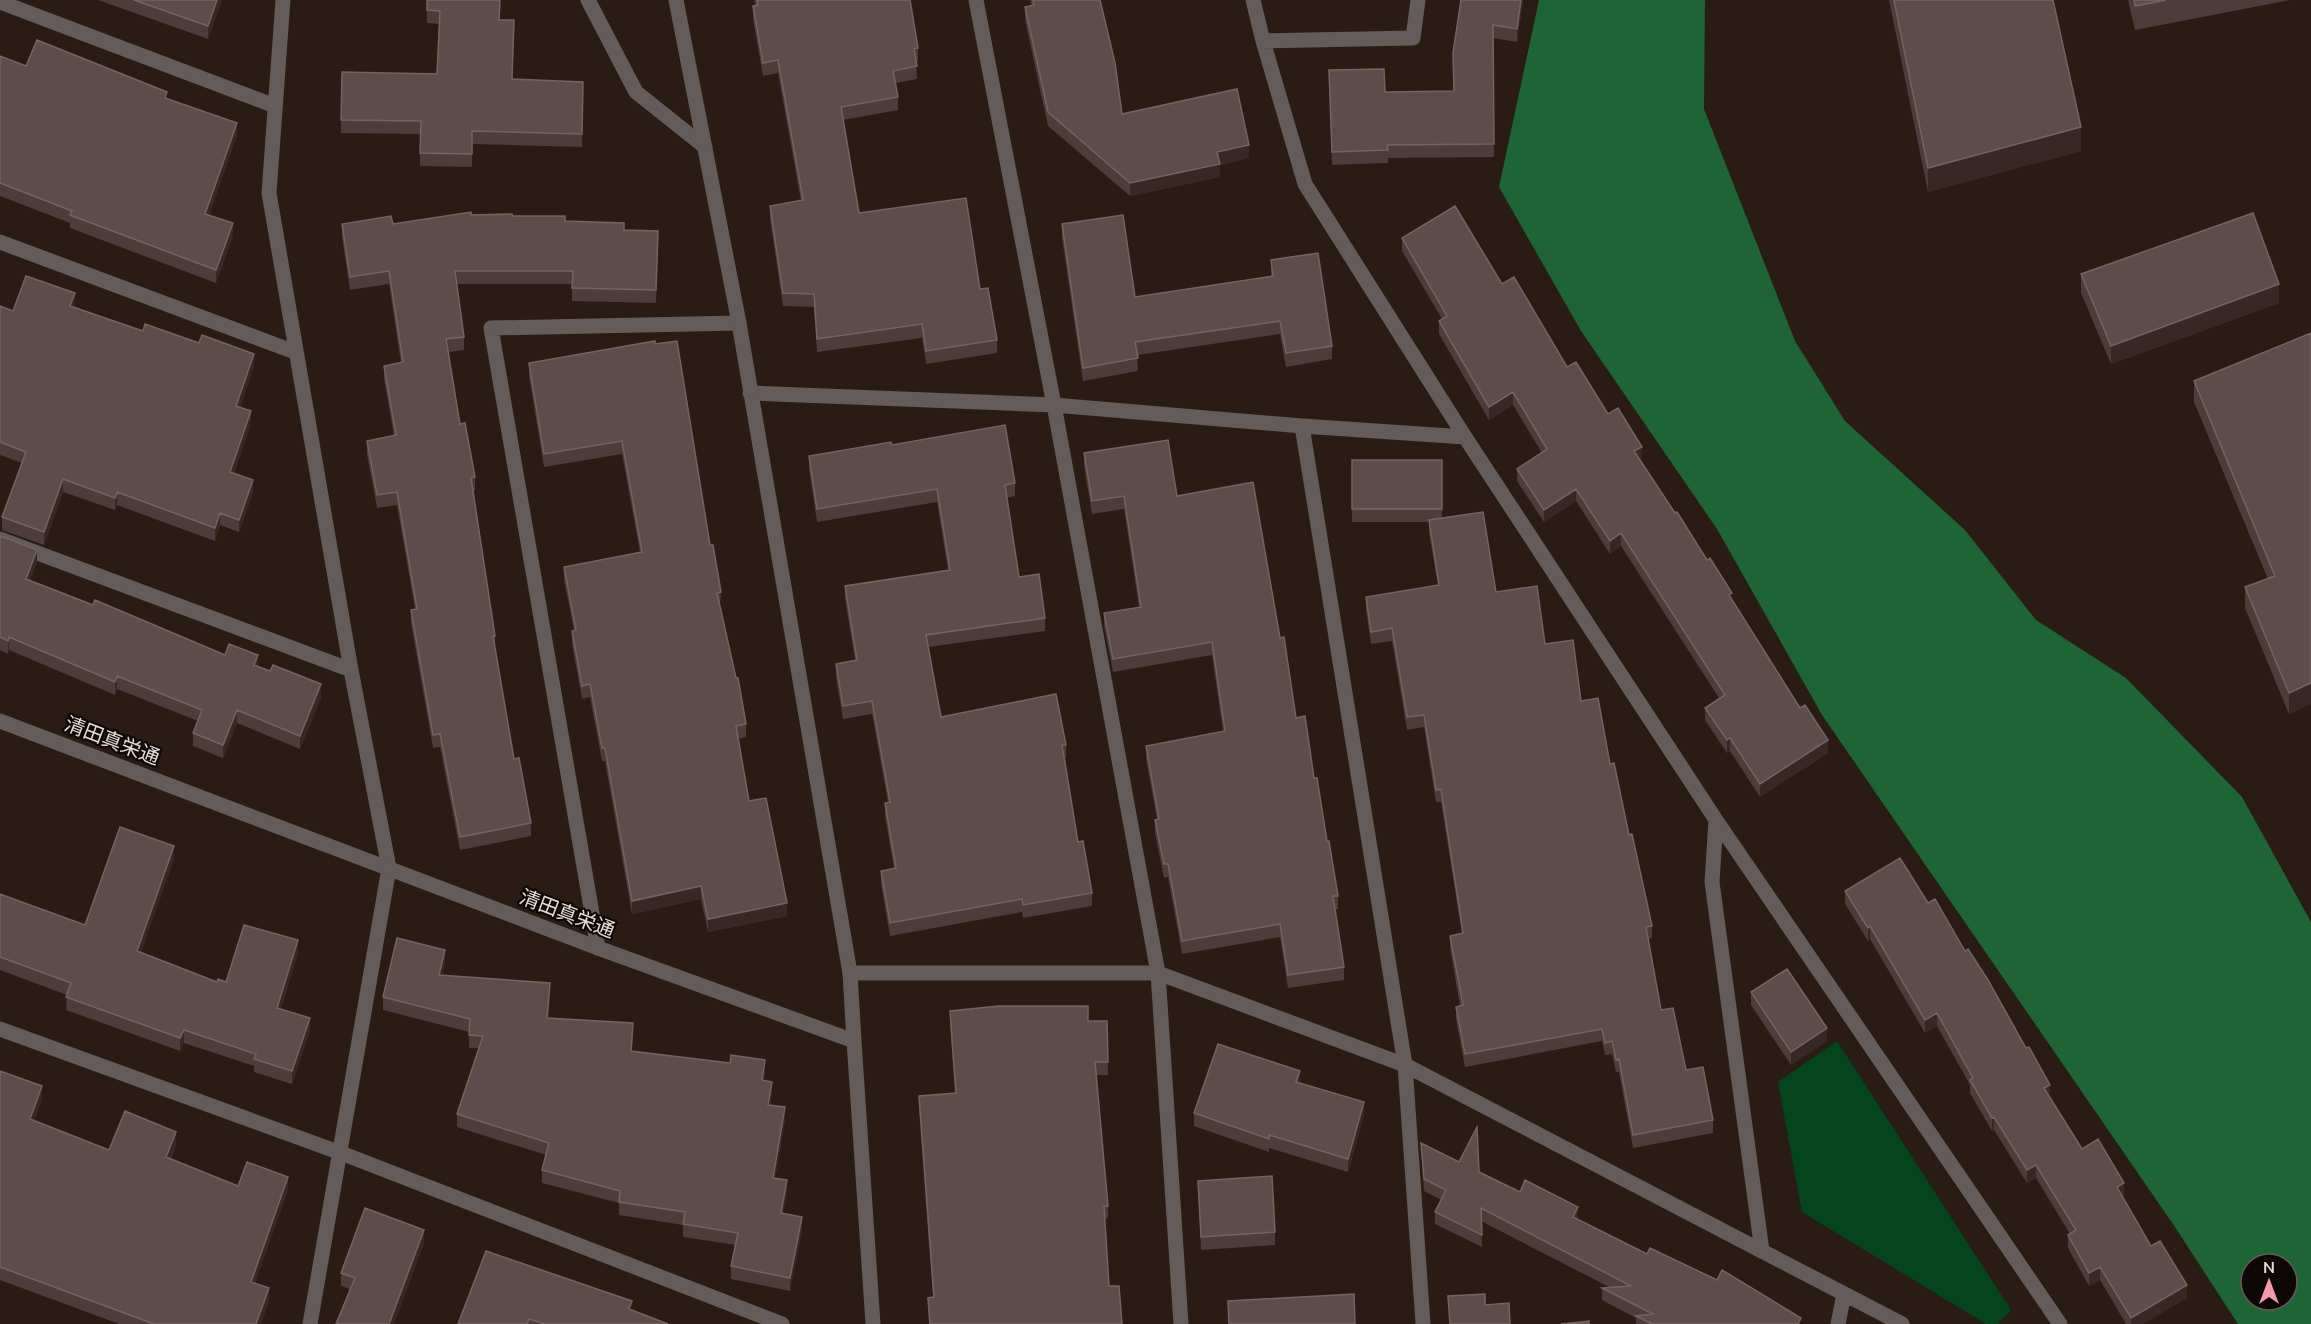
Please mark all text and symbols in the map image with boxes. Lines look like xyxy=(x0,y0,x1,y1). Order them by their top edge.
street label: 清田真栄通 xyxy=(60,710,164,772)
street label: 清田真栄通 xyxy=(515,883,619,945)
north arrow xyxy=(2239,1252,2299,1312)
text: N xyxy=(2263,1257,2275,1279)

